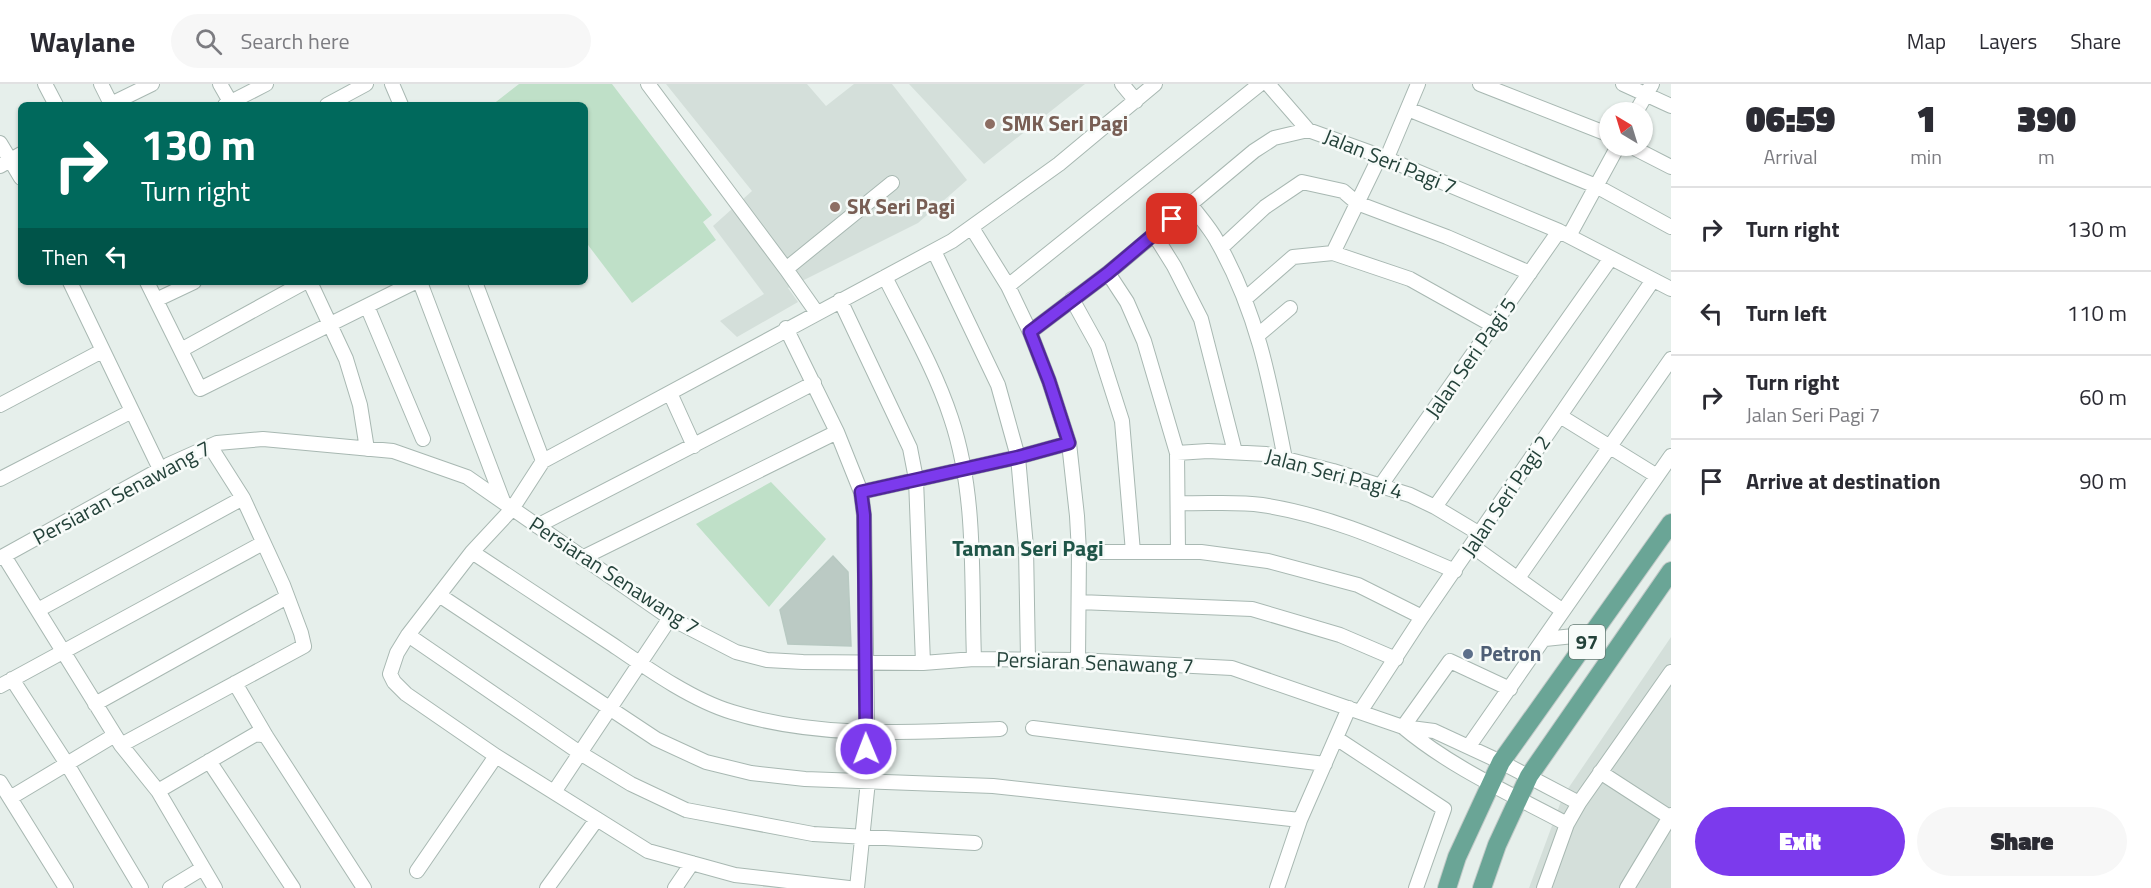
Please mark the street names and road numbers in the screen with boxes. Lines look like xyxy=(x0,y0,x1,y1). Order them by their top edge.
street label: Jalan Seri Pagi 7 xyxy=(1319,120,1462,202)
street label: Jalan Seri Pagi 5 xyxy=(1417,291,1524,424)
street label: Jalan Seri Pagi 2 xyxy=(1452,428,1558,563)
street label: Persiaran Senawang 7 xyxy=(27,432,216,553)
street label: Jalan Seri Pagi 4 xyxy=(1262,439,1406,507)
street label: Persiaran Senawang 7 xyxy=(523,508,706,642)
road number: 97 xyxy=(1569,625,1605,659)
street label: Persiaran Senawang 7 xyxy=(996,643,1194,681)

